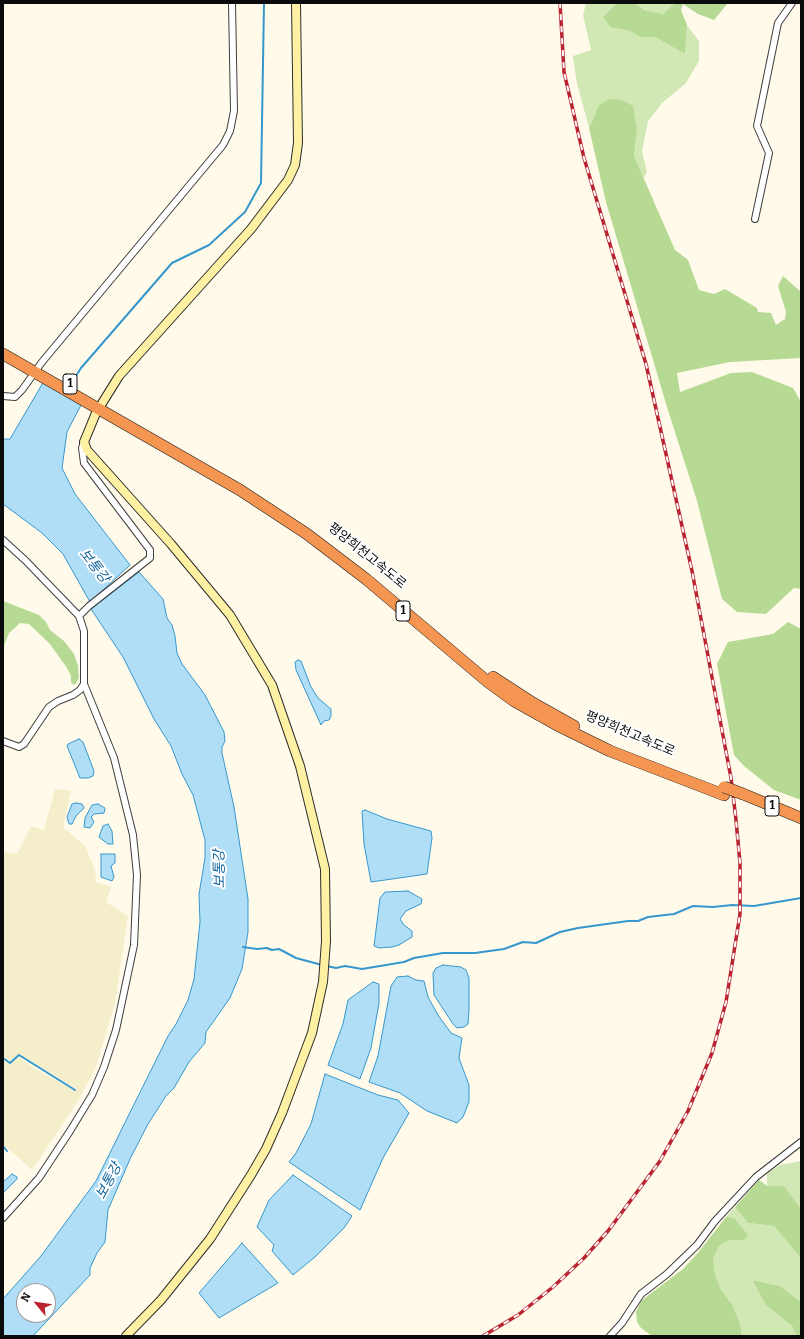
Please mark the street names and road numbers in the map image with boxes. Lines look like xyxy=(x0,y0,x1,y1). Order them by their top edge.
road number: 1 xyxy=(63,374,77,394)
street label: 평양희천고속도로 xyxy=(325,520,409,592)
road number: 1 xyxy=(396,601,410,621)
street label: 평양희천고속도로 xyxy=(583,708,677,760)
road number: 1 xyxy=(765,796,779,816)

